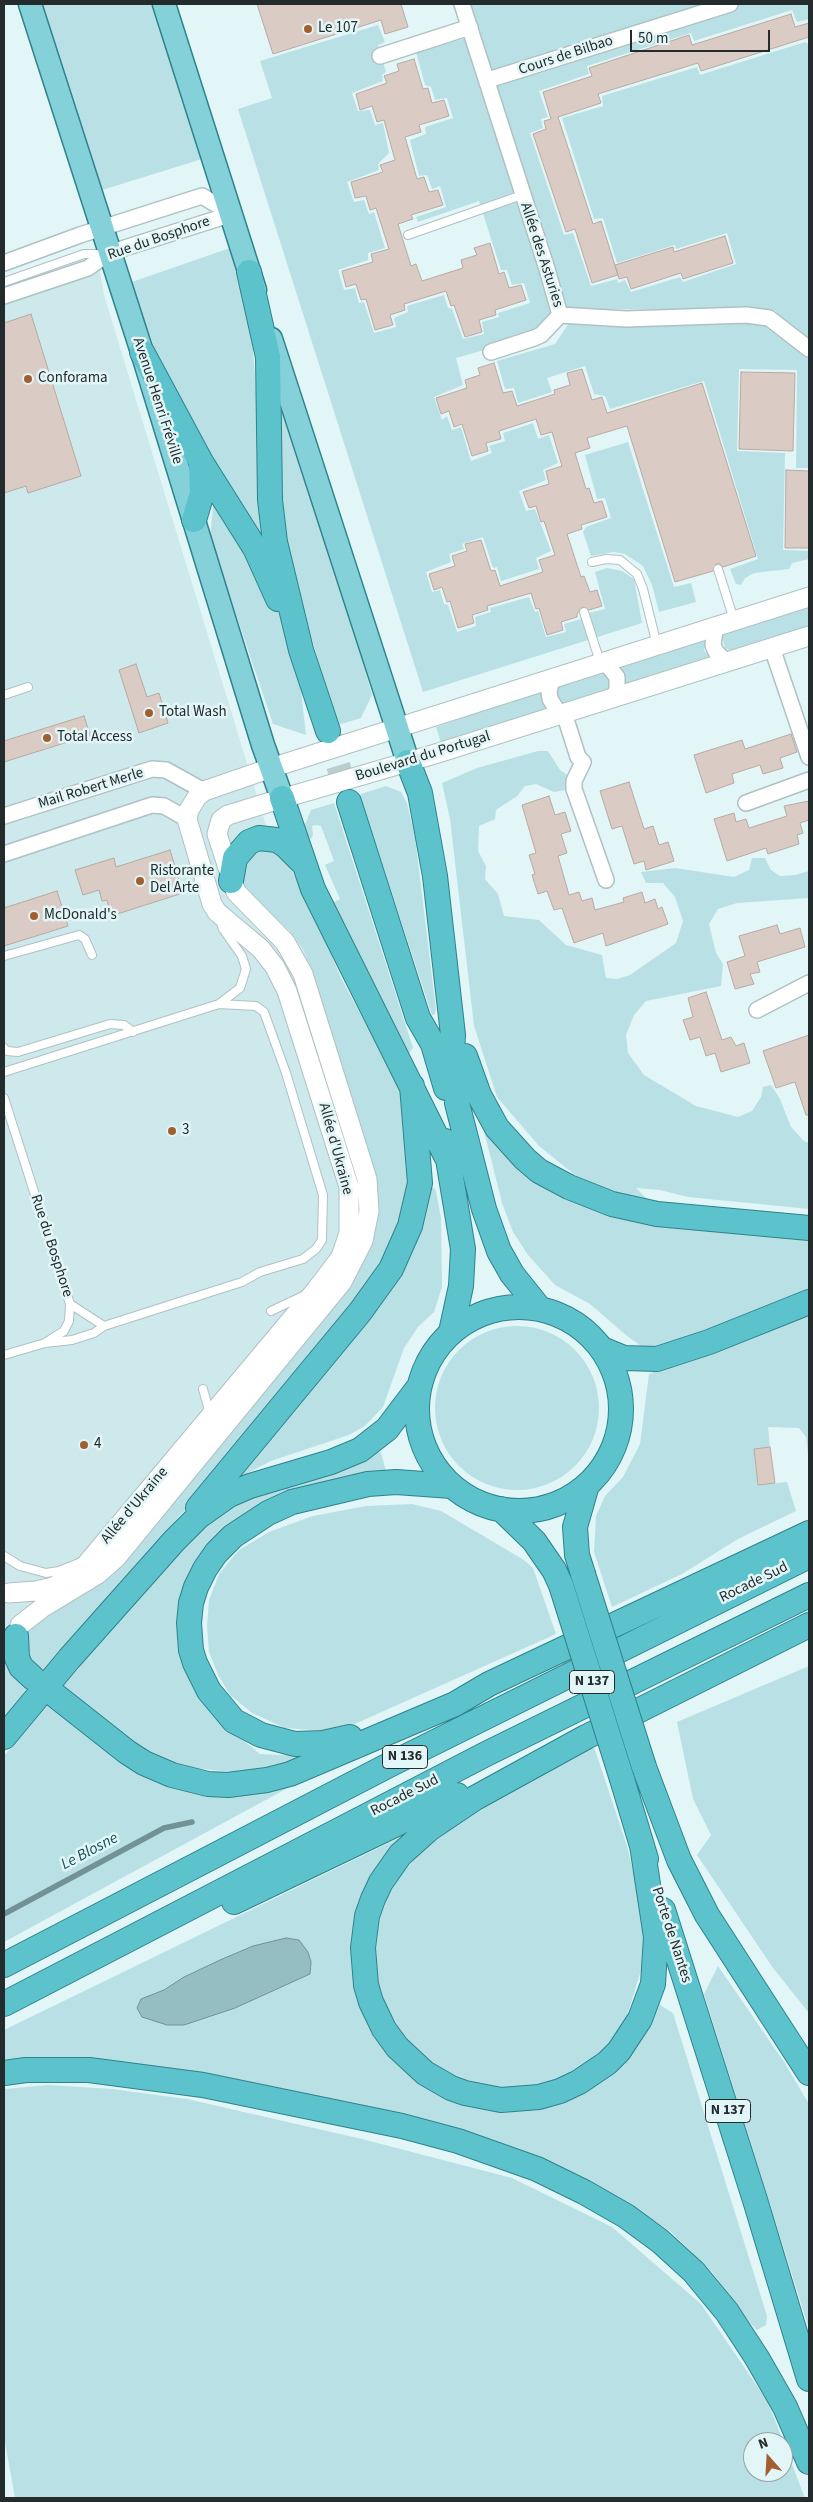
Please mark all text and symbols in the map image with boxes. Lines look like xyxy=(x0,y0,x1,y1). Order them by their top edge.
place label: Le 107 xyxy=(318,20,358,38)
scale bar xyxy=(633,20,773,52)
marker: Le 107 xyxy=(302,23,314,35)
text: 50 m xyxy=(638,28,668,49)
street label: Cours de Bilbao xyxy=(517,32,615,80)
street label: Allée des Asturies xyxy=(516,200,566,310)
street label: Rue du Bosphore xyxy=(106,213,212,265)
street label: Avenue Henri Fréville xyxy=(128,335,186,467)
place label: Conforama xyxy=(38,370,108,388)
marker: Conforama xyxy=(22,373,34,385)
place label: Total Wash xyxy=(159,704,227,722)
marker: Total Wash xyxy=(143,707,155,719)
street label: Boulevard du Portugal xyxy=(353,728,493,786)
place label: Total Access xyxy=(57,729,132,747)
marker: Total Access xyxy=(41,732,53,744)
street label: Mail Robert Merle xyxy=(36,764,146,814)
place label: Ristorante Del Arte xyxy=(150,863,214,898)
marker: Ristorante Del Arte xyxy=(134,875,146,887)
place label: McDonald's xyxy=(44,907,117,925)
marker: McDonald's xyxy=(28,910,40,922)
street label: Allée d'Ukraine xyxy=(314,1101,356,1197)
place label: 3 xyxy=(182,1122,189,1140)
marker: 3 xyxy=(166,1125,178,1137)
street label: Rue du Bosphore xyxy=(26,1192,76,1300)
place label: 4 xyxy=(94,1436,101,1454)
marker: 4 xyxy=(78,1439,90,1451)
street label: Allée d'Ukraine xyxy=(98,1464,172,1548)
street label: Rocade Sud xyxy=(717,1559,791,1607)
road number: N 137 xyxy=(570,1670,614,1694)
road number: N 136 xyxy=(382,1745,428,1768)
street label: Rocade Sud xyxy=(368,1771,442,1821)
water label: Le Blosne xyxy=(58,1829,122,1875)
street label: Porte de Nantes xyxy=(647,1885,695,1985)
road number: N 137 xyxy=(706,2100,750,2122)
north arrow xyxy=(743,2432,793,2482)
text: N xyxy=(756,2433,771,2455)

